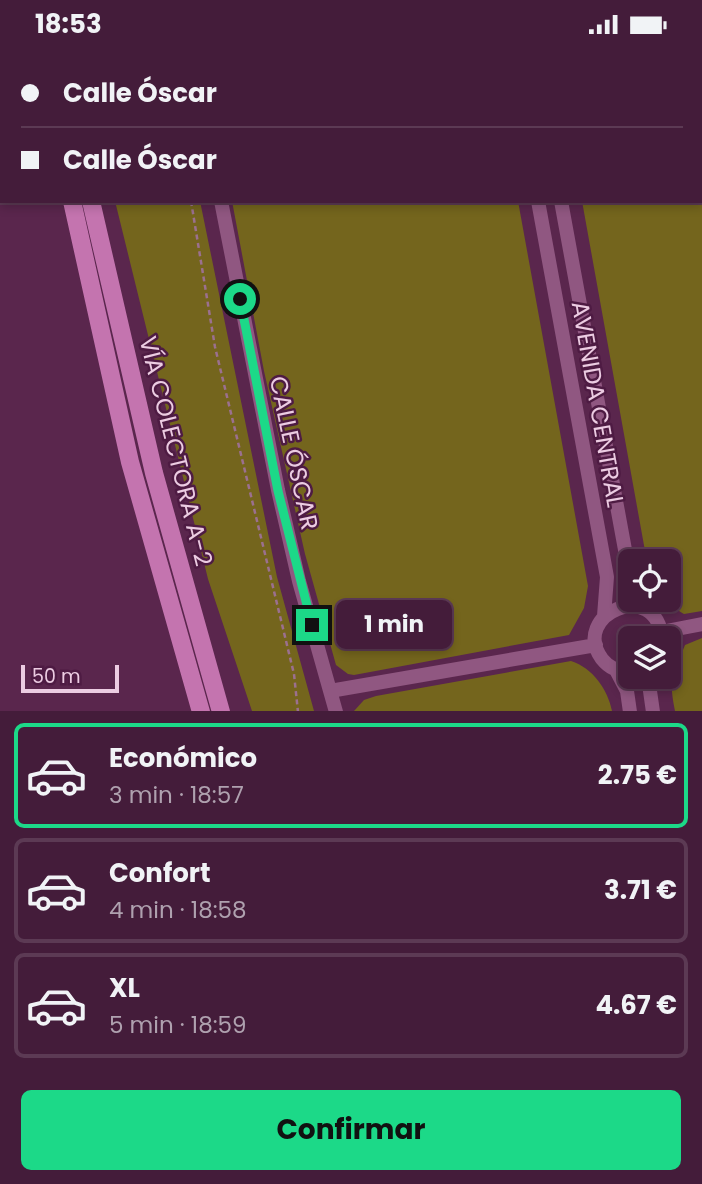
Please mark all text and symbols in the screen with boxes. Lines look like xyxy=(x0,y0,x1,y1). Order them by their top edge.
text: 18:53 xyxy=(35,6,102,42)
text: Calle Óscar xyxy=(63,75,217,111)
text: Calle Óscar xyxy=(63,142,217,178)
route start xyxy=(224,283,256,315)
street label: AVENIDA CENTRAL xyxy=(564,298,632,510)
street label: VÍA COLECTORA A-2 xyxy=(131,333,221,569)
street label: CALLE ÓSCAR xyxy=(262,373,326,533)
map controls xyxy=(618,549,681,689)
button: locate xyxy=(618,549,681,612)
callout: 1 min xyxy=(336,601,452,649)
text: 1 min xyxy=(364,608,424,640)
route end xyxy=(296,609,328,641)
button: layers xyxy=(618,626,681,689)
scale bar xyxy=(21,663,119,694)
text: 50 m xyxy=(32,663,81,690)
text: Económico xyxy=(109,740,257,776)
icon: car xyxy=(25,744,88,807)
text: 2.75 € xyxy=(598,757,677,793)
text: 3 min · 18:57 xyxy=(109,779,244,811)
text: Confort xyxy=(109,855,211,891)
icon: car xyxy=(25,859,88,922)
text: 3.71 € xyxy=(604,872,677,908)
text: 4 min · 18:58 xyxy=(109,894,247,926)
text: XL xyxy=(109,970,140,1006)
icon: car xyxy=(25,974,88,1037)
text: 4.67 € xyxy=(595,987,677,1023)
text: 5 min · 18:59 xyxy=(109,1009,247,1041)
button: Confirmar xyxy=(21,1090,681,1170)

